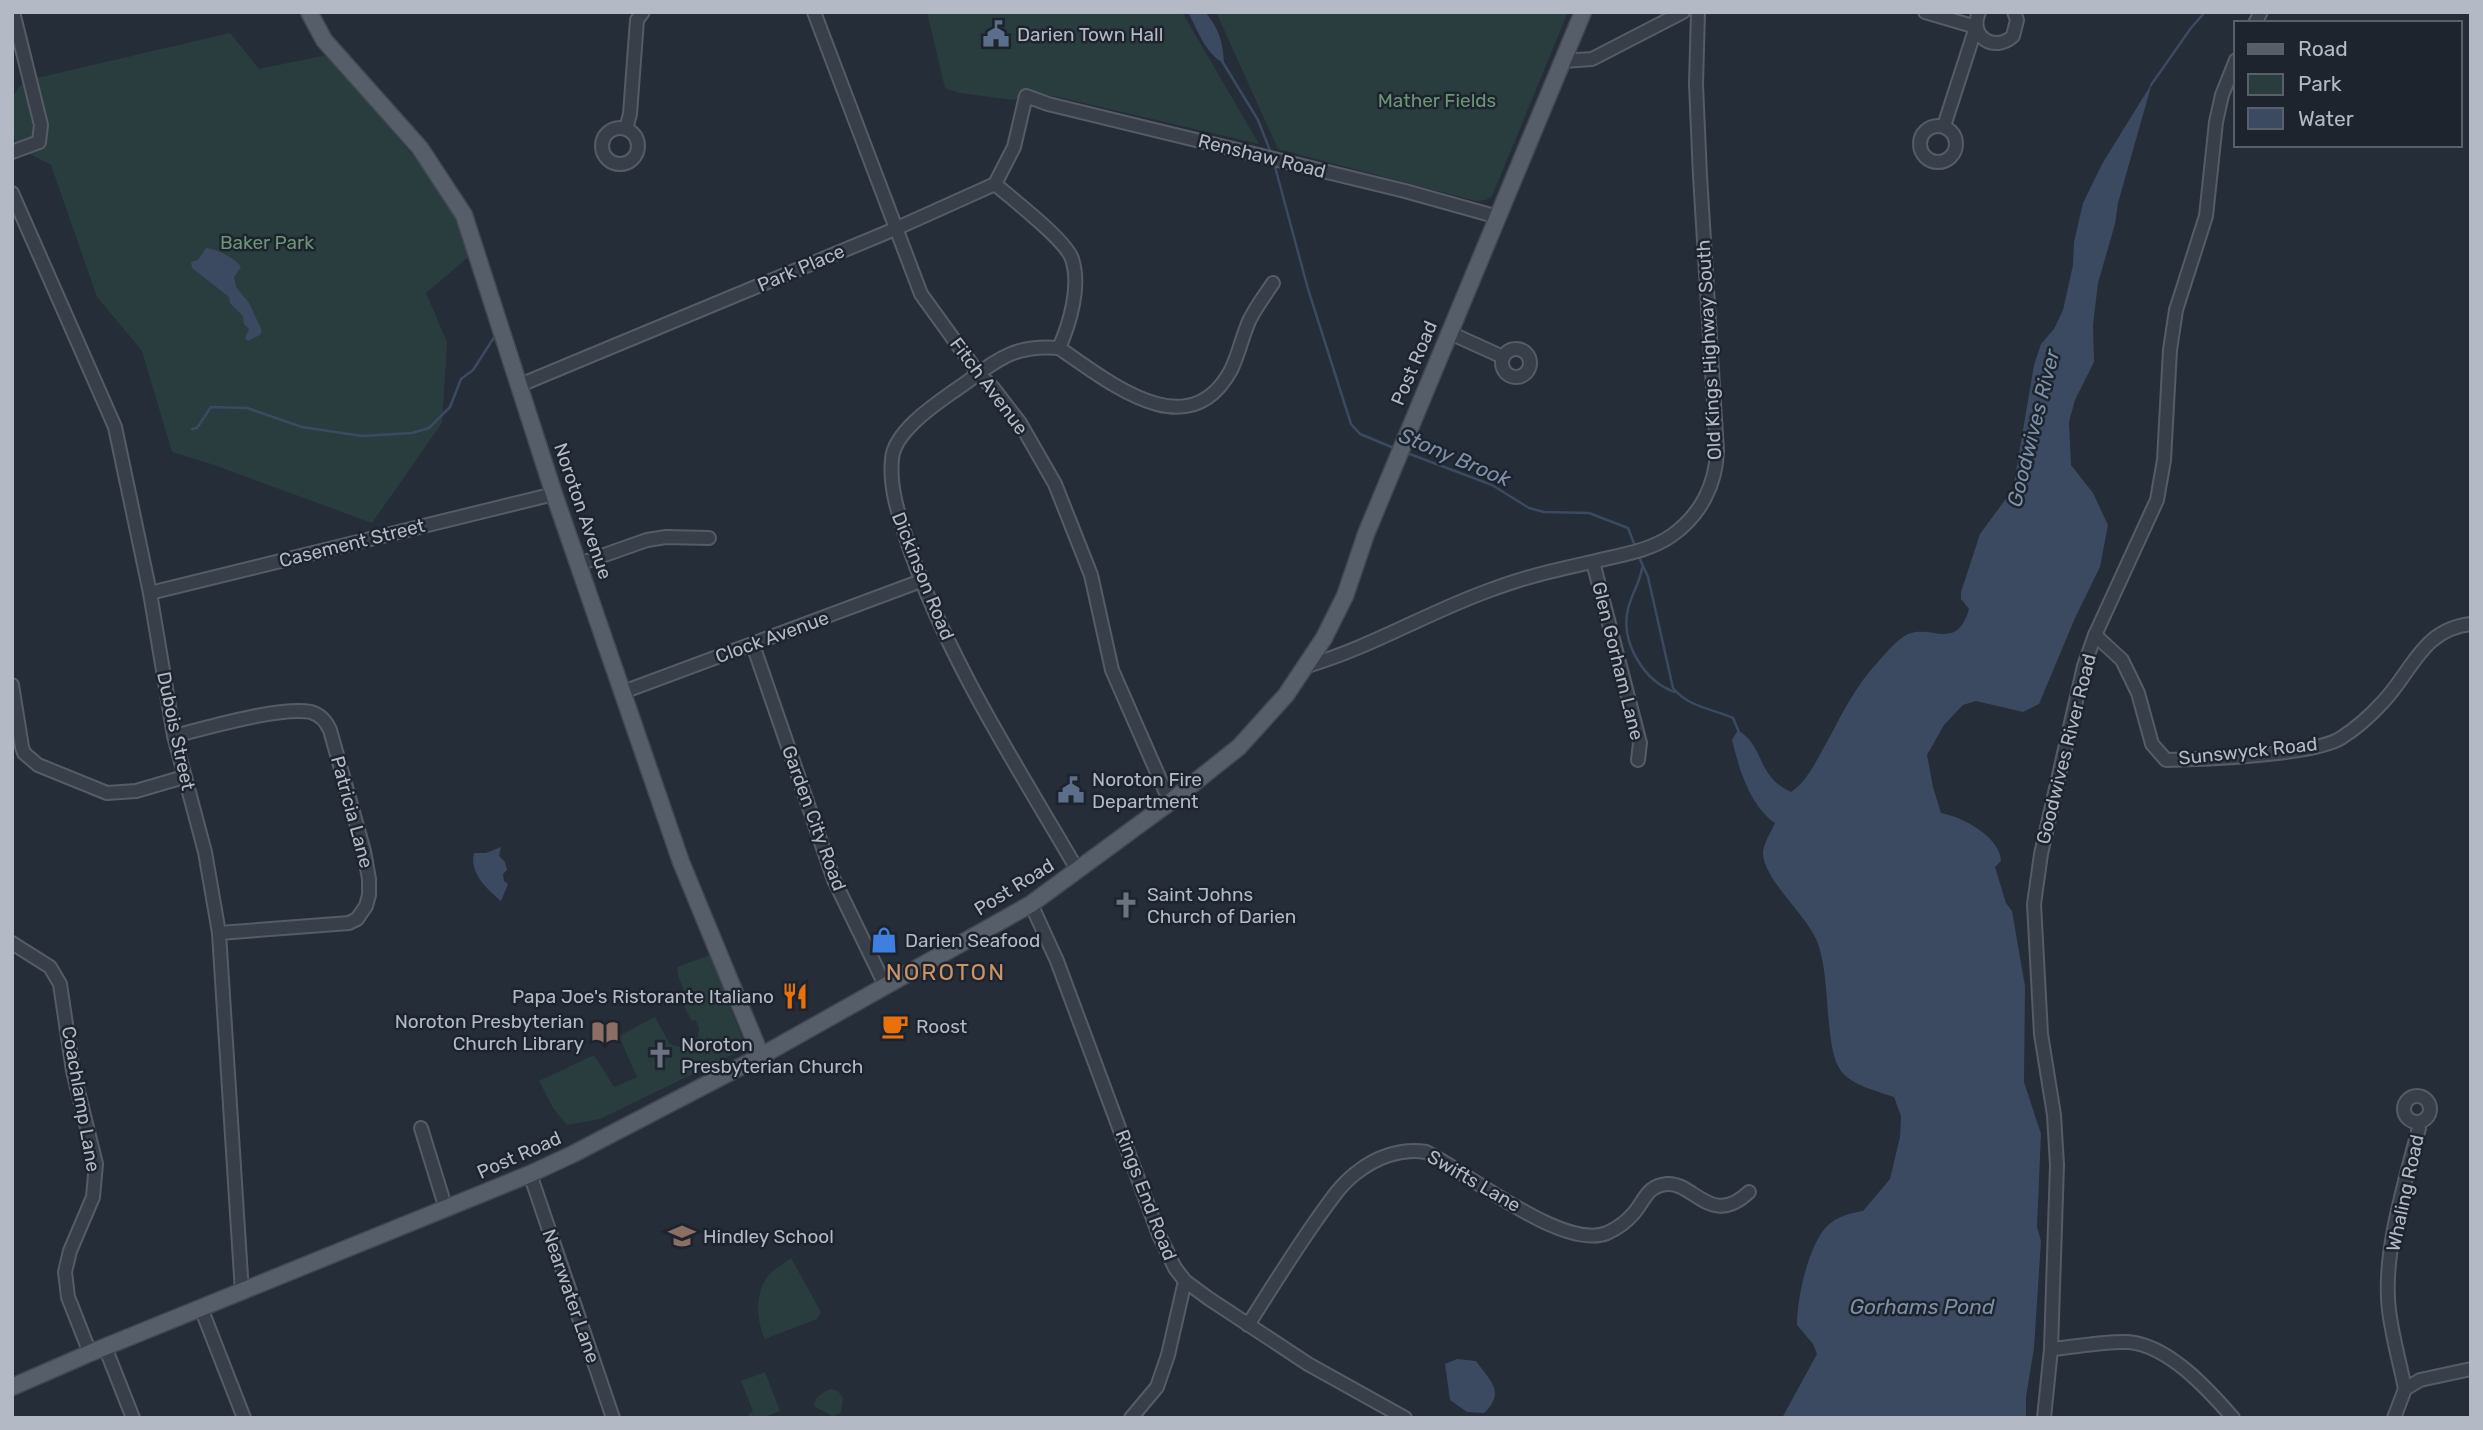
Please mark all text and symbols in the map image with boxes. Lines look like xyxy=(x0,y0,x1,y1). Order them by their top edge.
public building icon: Darien Town Hall xyxy=(981,19,1011,49)
legend xyxy=(2234,21,2462,147)
place label: Darien Town Hall xyxy=(1017,23,1163,46)
text: Road xyxy=(2298,36,2348,61)
text: Park xyxy=(2298,71,2342,96)
park label: Mather Fields xyxy=(1378,89,1496,112)
text: Water xyxy=(2298,106,2354,131)
street label: Renshaw Road xyxy=(1196,129,1328,183)
park label: Baker Park xyxy=(220,231,314,254)
street label: Park Place xyxy=(754,239,848,297)
street label: Old Kings Highway South xyxy=(1692,239,1726,461)
street label: Post Road xyxy=(1386,317,1442,409)
street label: Fitch Avenue xyxy=(945,333,1033,439)
water label: Goodwives River xyxy=(2001,346,2065,509)
water label: Stony Brook xyxy=(1396,422,1516,492)
street label: Noroton Avenue xyxy=(549,440,617,582)
street label: Dickinson Road xyxy=(887,509,959,643)
street label: Casement Street xyxy=(277,514,428,572)
street label: Glen Gorham Lane xyxy=(1587,579,1649,743)
street label: Clock Avenue xyxy=(712,606,832,668)
street label: Goodwives River Road xyxy=(2031,651,2101,847)
street label: Dubois Street xyxy=(152,670,200,793)
street label: Sunswyck Road xyxy=(2177,732,2319,770)
street label: Garden City Road xyxy=(777,742,851,894)
street label: Patricia Lane xyxy=(326,753,378,871)
place label: Noroton Fire Department xyxy=(1092,768,1202,813)
public building icon: Noroton Fire Department xyxy=(1056,775,1086,805)
street label: Post Road xyxy=(970,853,1058,921)
place label: Saint Johns Church of Darien xyxy=(1147,883,1296,928)
church icon: Saint Johns Church of Darien xyxy=(1111,890,1141,920)
shop icon: Darien Seafood xyxy=(869,925,899,955)
place label: Darien Seafood xyxy=(905,929,1040,952)
district label: NOROTON xyxy=(886,958,1006,986)
restaurant icon: Papa Joe's Ristorante Italiano xyxy=(780,981,810,1011)
place label: Papa Joe's Ristorante Italiano xyxy=(512,985,774,1008)
place label: Noroton Presbyterian Church Library xyxy=(395,1010,584,1055)
cafe icon: Roost xyxy=(880,1011,910,1041)
place label: Roost xyxy=(916,1015,968,1038)
library icon: Noroton Presbyterian Church Library xyxy=(590,1017,620,1047)
street label: Coachlamp Lane xyxy=(57,1024,105,1174)
place label: Noroton Presbyterian Church xyxy=(681,1033,863,1078)
church icon: Noroton Presbyterian Church xyxy=(645,1040,675,1070)
street label: Post Road xyxy=(473,1126,565,1184)
street label: Rings End Road xyxy=(1110,1126,1182,1264)
street label: Whaling Road xyxy=(2381,1132,2429,1254)
street label: Swifts Lane xyxy=(1423,1145,1525,1217)
school or university icon: Hindley School xyxy=(667,1221,697,1251)
place label: Hindley School xyxy=(703,1225,834,1248)
street label: Nearwater Lane xyxy=(537,1226,605,1366)
water label: Gorhams Pond xyxy=(1850,1294,1995,1319)

